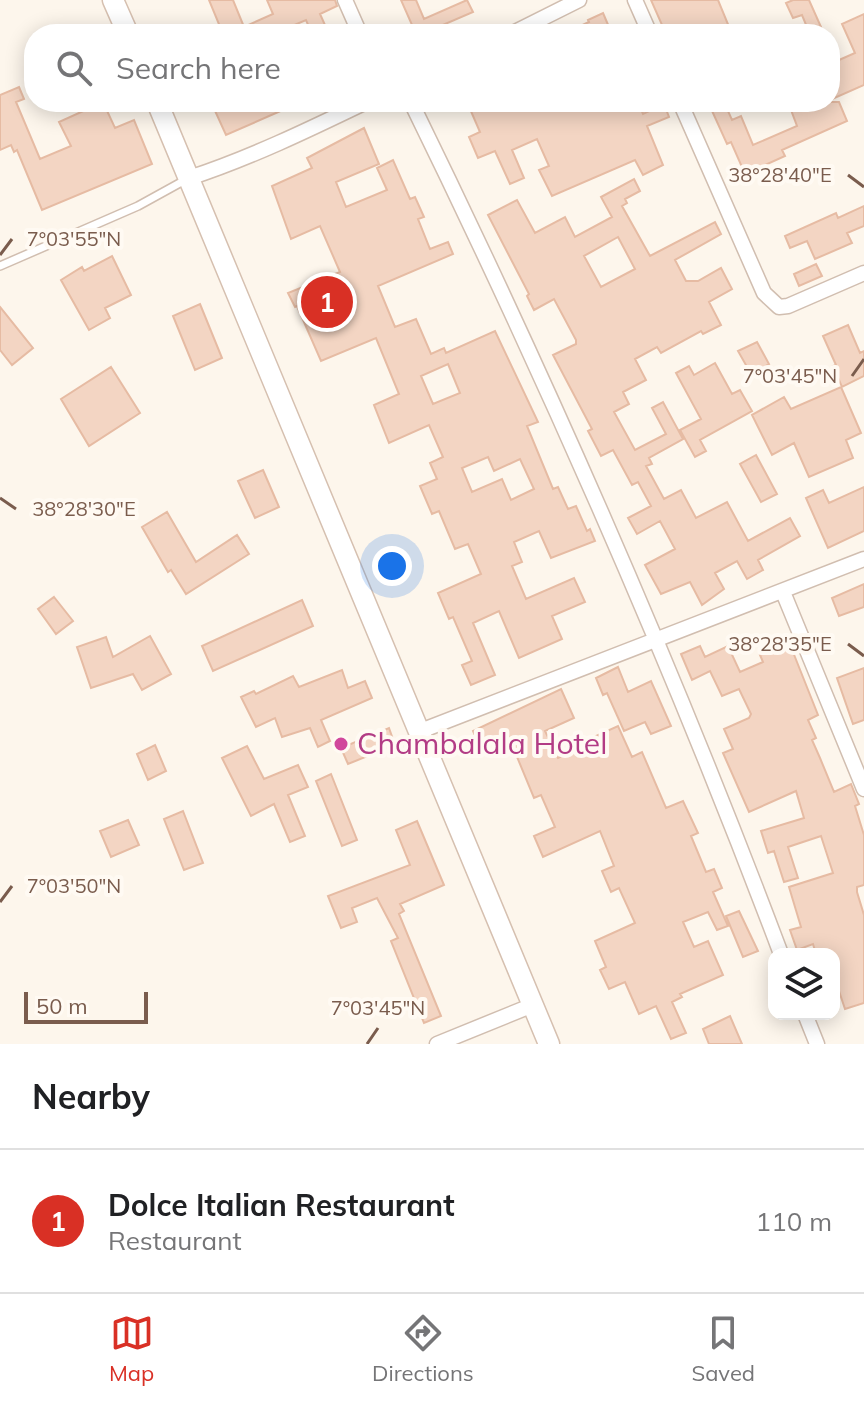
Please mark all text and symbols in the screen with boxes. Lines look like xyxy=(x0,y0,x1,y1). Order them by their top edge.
search box xyxy=(24,24,840,112)
icon: search xyxy=(52,46,96,90)
text: Search here xyxy=(116,49,281,87)
text: 38°28'40"E xyxy=(728,162,832,187)
text: 7°03'55"N xyxy=(27,226,121,251)
pin: 1 xyxy=(301,272,353,332)
text: 7°03'45"N xyxy=(743,363,837,388)
text: 38°28'30"E xyxy=(32,496,136,521)
your location xyxy=(372,546,412,586)
text: 38°28'35"E xyxy=(728,631,832,656)
place label: Chambalala Hotel xyxy=(357,724,607,762)
marker: Chambalala Hotel xyxy=(332,735,350,753)
text: 7°03'50"N xyxy=(27,873,121,898)
map controls xyxy=(768,948,840,1020)
button: layers xyxy=(768,948,840,1020)
scale bar xyxy=(24,988,148,1024)
text: 50 m xyxy=(36,992,87,1020)
text: 7°03'45"N xyxy=(331,995,425,1020)
text: Nearby xyxy=(32,1075,150,1118)
text: Dolce Italian Restaurant xyxy=(108,1186,455,1224)
text: 1 xyxy=(50,1205,66,1238)
text: 110 m xyxy=(756,1205,832,1238)
text: Restaurant xyxy=(108,1224,242,1257)
tab: Map xyxy=(109,1311,154,1387)
tab: Directions xyxy=(372,1311,474,1387)
tab: Saved xyxy=(692,1311,755,1387)

